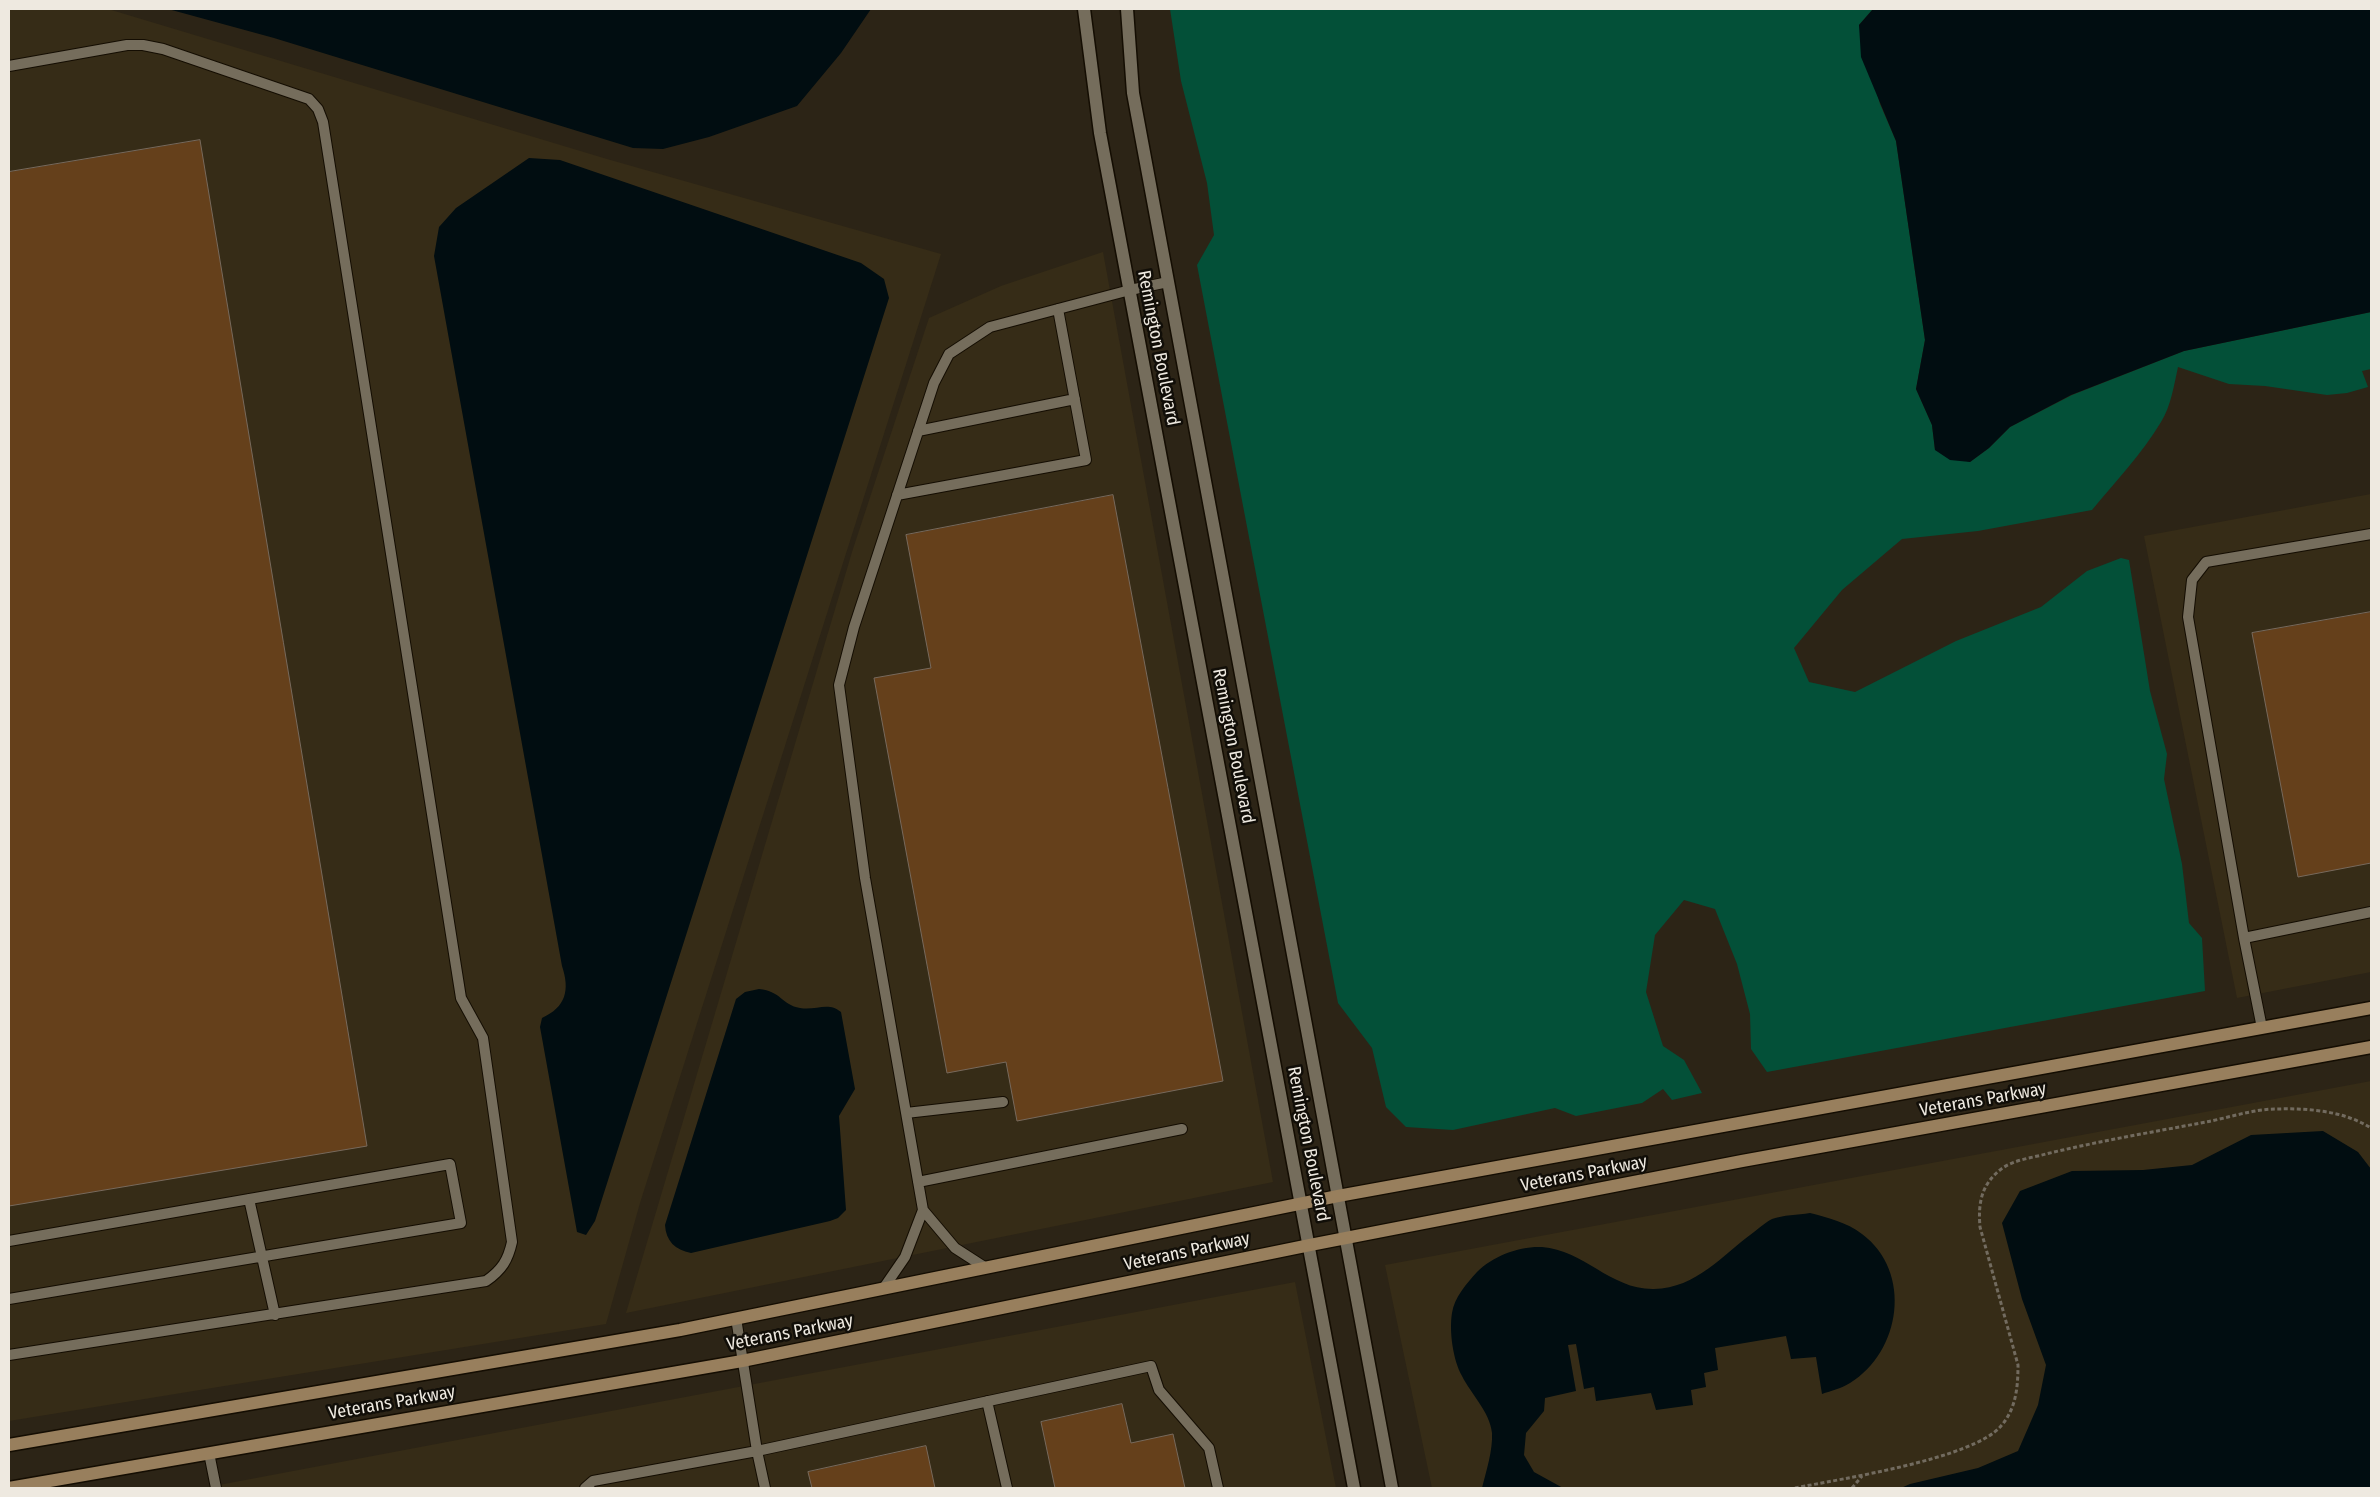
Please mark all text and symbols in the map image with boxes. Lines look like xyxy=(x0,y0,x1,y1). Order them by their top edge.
street label: Remington Boulevard xyxy=(1132,269,1184,427)
street label: Remington Boulevard xyxy=(1207,667,1259,825)
street label: Remington Boulevard xyxy=(1282,1065,1334,1223)
street label: Veterans Parkway xyxy=(1918,1078,2048,1122)
street label: Veterans Parkway xyxy=(1519,1151,1649,1197)
street label: Veterans Parkway xyxy=(1122,1228,1252,1276)
street label: Veterans Parkway xyxy=(725,1310,855,1356)
street label: Veterans Parkway xyxy=(327,1381,457,1425)

